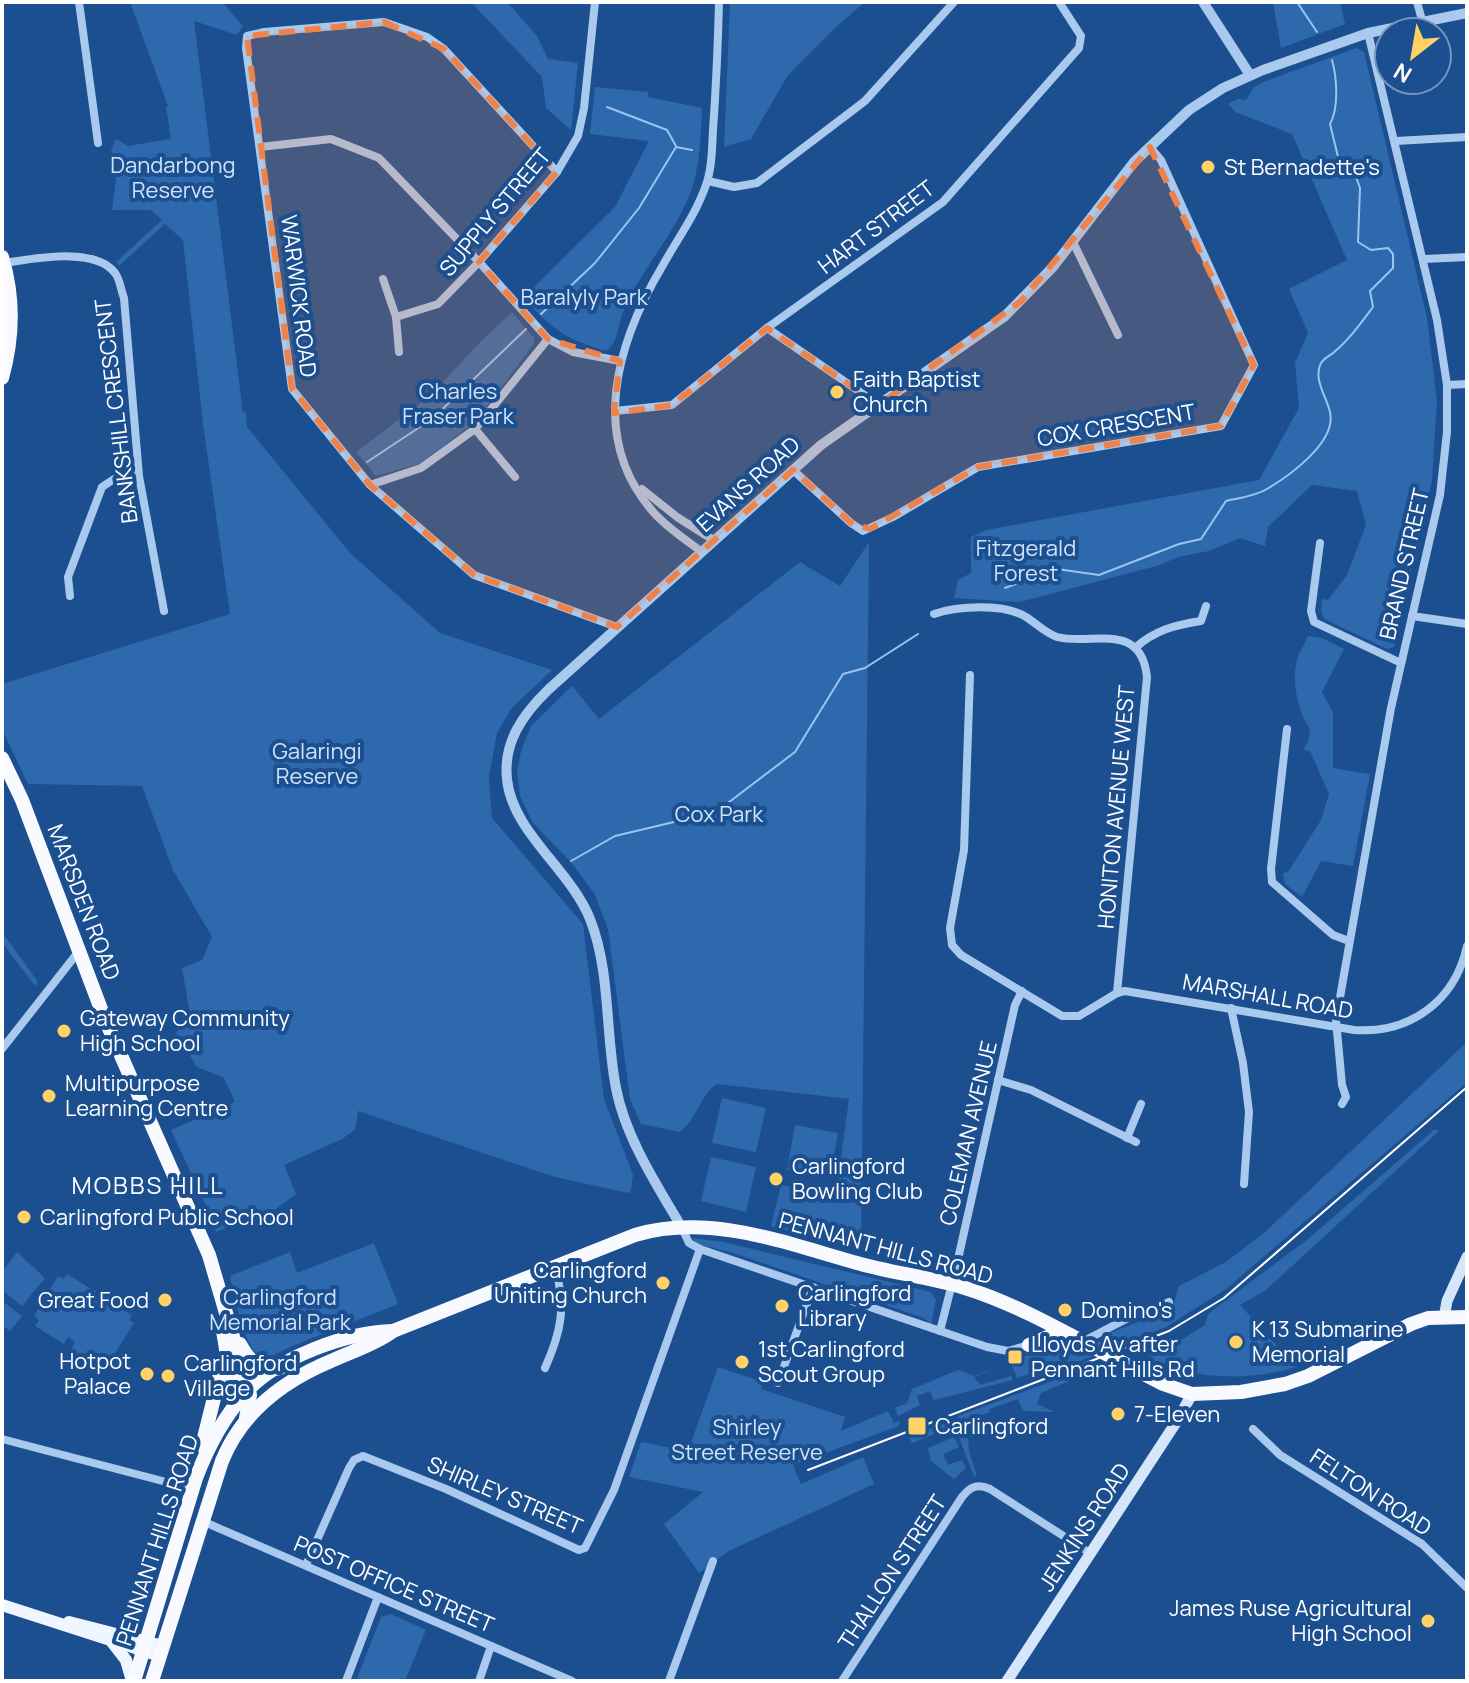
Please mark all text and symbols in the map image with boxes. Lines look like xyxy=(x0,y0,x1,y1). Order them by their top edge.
north arrow xyxy=(1373,16,1453,96)
text: N xyxy=(1388,56,1417,90)
street label: SUPPLY STREET xyxy=(432,141,558,283)
park label: Dandarbong Reserve xyxy=(110,150,236,205)
place label: St Bernadette's xyxy=(1224,152,1380,182)
marker: St Bernadette's xyxy=(1199,158,1217,176)
street label: HART STREET xyxy=(812,173,940,281)
street label: WARWICK ROAD xyxy=(274,213,324,379)
park label: Baralyly Park xyxy=(520,282,649,312)
street label: BANKSHILL CRESCENT xyxy=(87,297,145,525)
place label: Faith Baptist Church xyxy=(853,364,981,419)
park label: Charles Fraser Park xyxy=(402,376,515,431)
marker: Faith Baptist Church xyxy=(828,383,846,401)
street label: COX CRESCENT xyxy=(1035,396,1197,454)
street label: EVANS ROAD xyxy=(690,430,806,538)
street label: BRAND STREET xyxy=(1372,485,1436,643)
park label: Fitzgerald Forest xyxy=(976,533,1076,588)
street label: HONITON AVENUE WEST xyxy=(1090,684,1142,930)
park label: Galaringi Reserve xyxy=(272,736,362,791)
park label: Cox Park xyxy=(675,799,764,829)
street label: MARSDEN ROAD xyxy=(40,820,128,984)
street label: MARSHALL ROAD xyxy=(1180,966,1356,1026)
place label: Gateway Community High School xyxy=(80,1003,290,1058)
marker: Gateway Community High School xyxy=(55,1022,73,1040)
street label: COLEMAN AVENUE xyxy=(932,1038,1004,1228)
place label: Multipurpose Learning Centre xyxy=(65,1068,229,1123)
marker: Multipurpose Learning Centre xyxy=(40,1087,58,1105)
place label: Carlingford Bowling Club xyxy=(792,1151,923,1206)
district label: MOBBS HILL xyxy=(71,1168,225,1201)
marker: Carlingford Bowling Club xyxy=(767,1170,785,1188)
place label: Carlingford Public School xyxy=(40,1202,294,1232)
street label: PENNANT HILLS ROAD xyxy=(776,1205,996,1291)
marker: Carlingford Public School xyxy=(15,1208,33,1226)
place label: Carlingford Uniting Church xyxy=(494,1255,647,1310)
marker: Carlingford Uniting Church xyxy=(654,1274,672,1292)
place label: Carlingford Library xyxy=(798,1278,911,1333)
park label: Carlingford Memorial Park xyxy=(209,1282,352,1337)
place label: Great Food xyxy=(38,1285,149,1315)
marker: Great Food xyxy=(156,1291,174,1309)
place label: Domino's xyxy=(1081,1295,1172,1325)
marker: Carlingford Library xyxy=(773,1297,791,1315)
marker: Domino's xyxy=(1056,1301,1074,1319)
place label: K 13 Submarine Memorial xyxy=(1252,1314,1404,1369)
place label: Lloyds Av after Pennant Hills Rd xyxy=(1031,1329,1195,1384)
marker: K 13 Submarine Memorial xyxy=(1227,1333,1245,1351)
place label: 1st Carlingford Scout Group xyxy=(758,1334,905,1389)
place label: Hotpot Palace xyxy=(59,1346,131,1401)
place label: Carlingford Village xyxy=(184,1348,297,1403)
marker: Lloyds Av after Pennant Hills Rd xyxy=(1006,1348,1024,1366)
marker: 1st Carlingford Scout Group xyxy=(733,1353,751,1371)
marker: Hotpot Palace xyxy=(138,1365,156,1383)
marker: Carlingford Village xyxy=(159,1367,177,1385)
place label: 7-Eleven xyxy=(1134,1399,1220,1429)
marker: 7-Eleven xyxy=(1109,1405,1127,1423)
place label: Carlingford xyxy=(935,1411,1048,1441)
park label: Shirley Street Reserve xyxy=(671,1412,823,1467)
marker: Carlingford xyxy=(906,1415,928,1437)
street label: PENNANT HILLS ROAD xyxy=(109,1431,205,1649)
street label: FELTON ROAD xyxy=(1304,1442,1438,1542)
street label: SHIRLEY STREET xyxy=(423,1449,587,1541)
street label: JENKINS ROAD xyxy=(1031,1457,1137,1597)
street label: THALLON STREET xyxy=(831,1489,953,1655)
street label: POST OFFICE STREET xyxy=(290,1528,498,1640)
place label: James Ruse Agricultural High School xyxy=(1169,1593,1412,1648)
marker: James Ruse Agricultural High School xyxy=(1419,1612,1437,1630)

